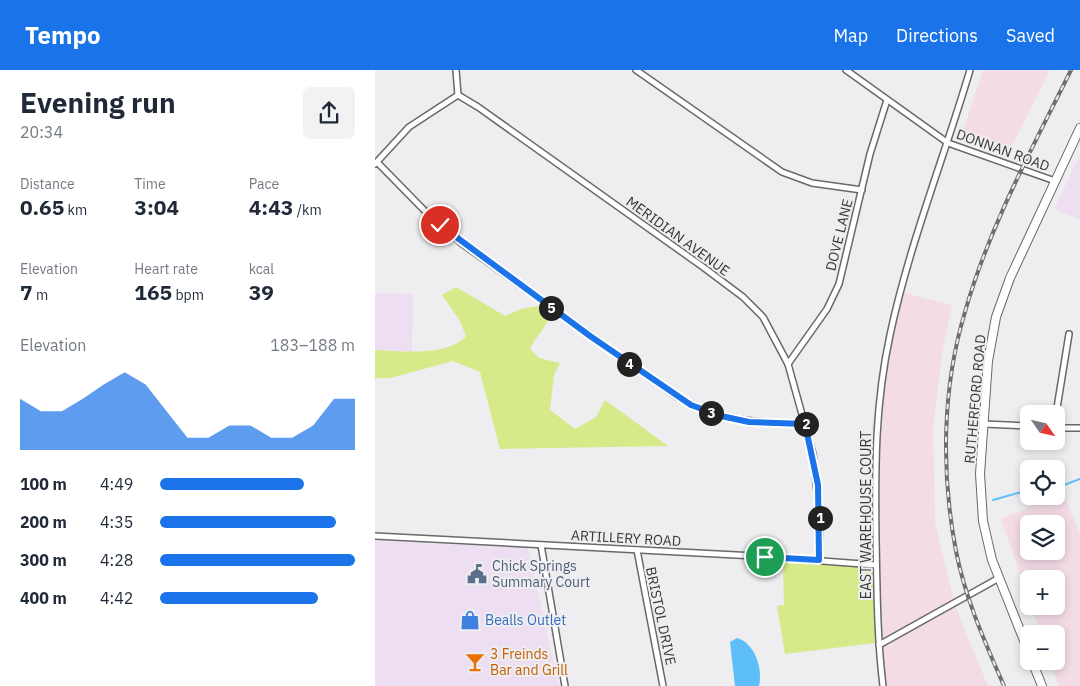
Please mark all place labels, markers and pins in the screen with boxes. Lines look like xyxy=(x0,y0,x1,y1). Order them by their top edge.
pin xyxy=(419,204,461,246)
pin: 5 xyxy=(539,296,563,320)
pin: 4 xyxy=(617,352,641,376)
pin: 3 xyxy=(699,400,723,426)
pin: 2 xyxy=(793,412,819,436)
pin: 1 xyxy=(807,506,833,530)
pin xyxy=(744,536,786,578)
place label: Chick Springs Summary Court xyxy=(492,557,590,591)
public building icon: Chick Springs Summary Court xyxy=(466,563,488,585)
shop icon: Bealls Outlet xyxy=(459,609,481,631)
place label: Bealls Outlet xyxy=(485,611,566,629)
place label: 3 Freinds Bar and Grill xyxy=(490,645,568,679)
bar icon: 3 Freinds Bar and Grill xyxy=(464,651,486,673)

